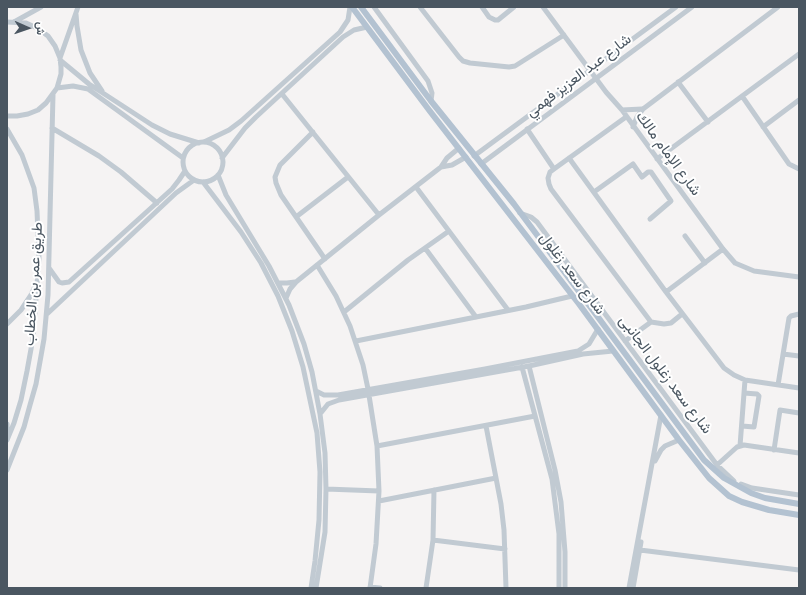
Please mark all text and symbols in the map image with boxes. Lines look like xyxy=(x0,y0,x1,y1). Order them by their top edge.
north arrow xyxy=(8,8,48,48)
text: ش xyxy=(34,22,47,35)
street label: شارع عبد العزيز فهمي xyxy=(523,31,635,121)
street label: شارع الإمام مالك xyxy=(631,108,705,200)
street label: طريق عمر بن الخطاب xyxy=(21,221,47,347)
street label: شارع سعد زغلول xyxy=(535,229,609,319)
street label: شارع سعد زغلول الجانبى xyxy=(615,312,715,438)

